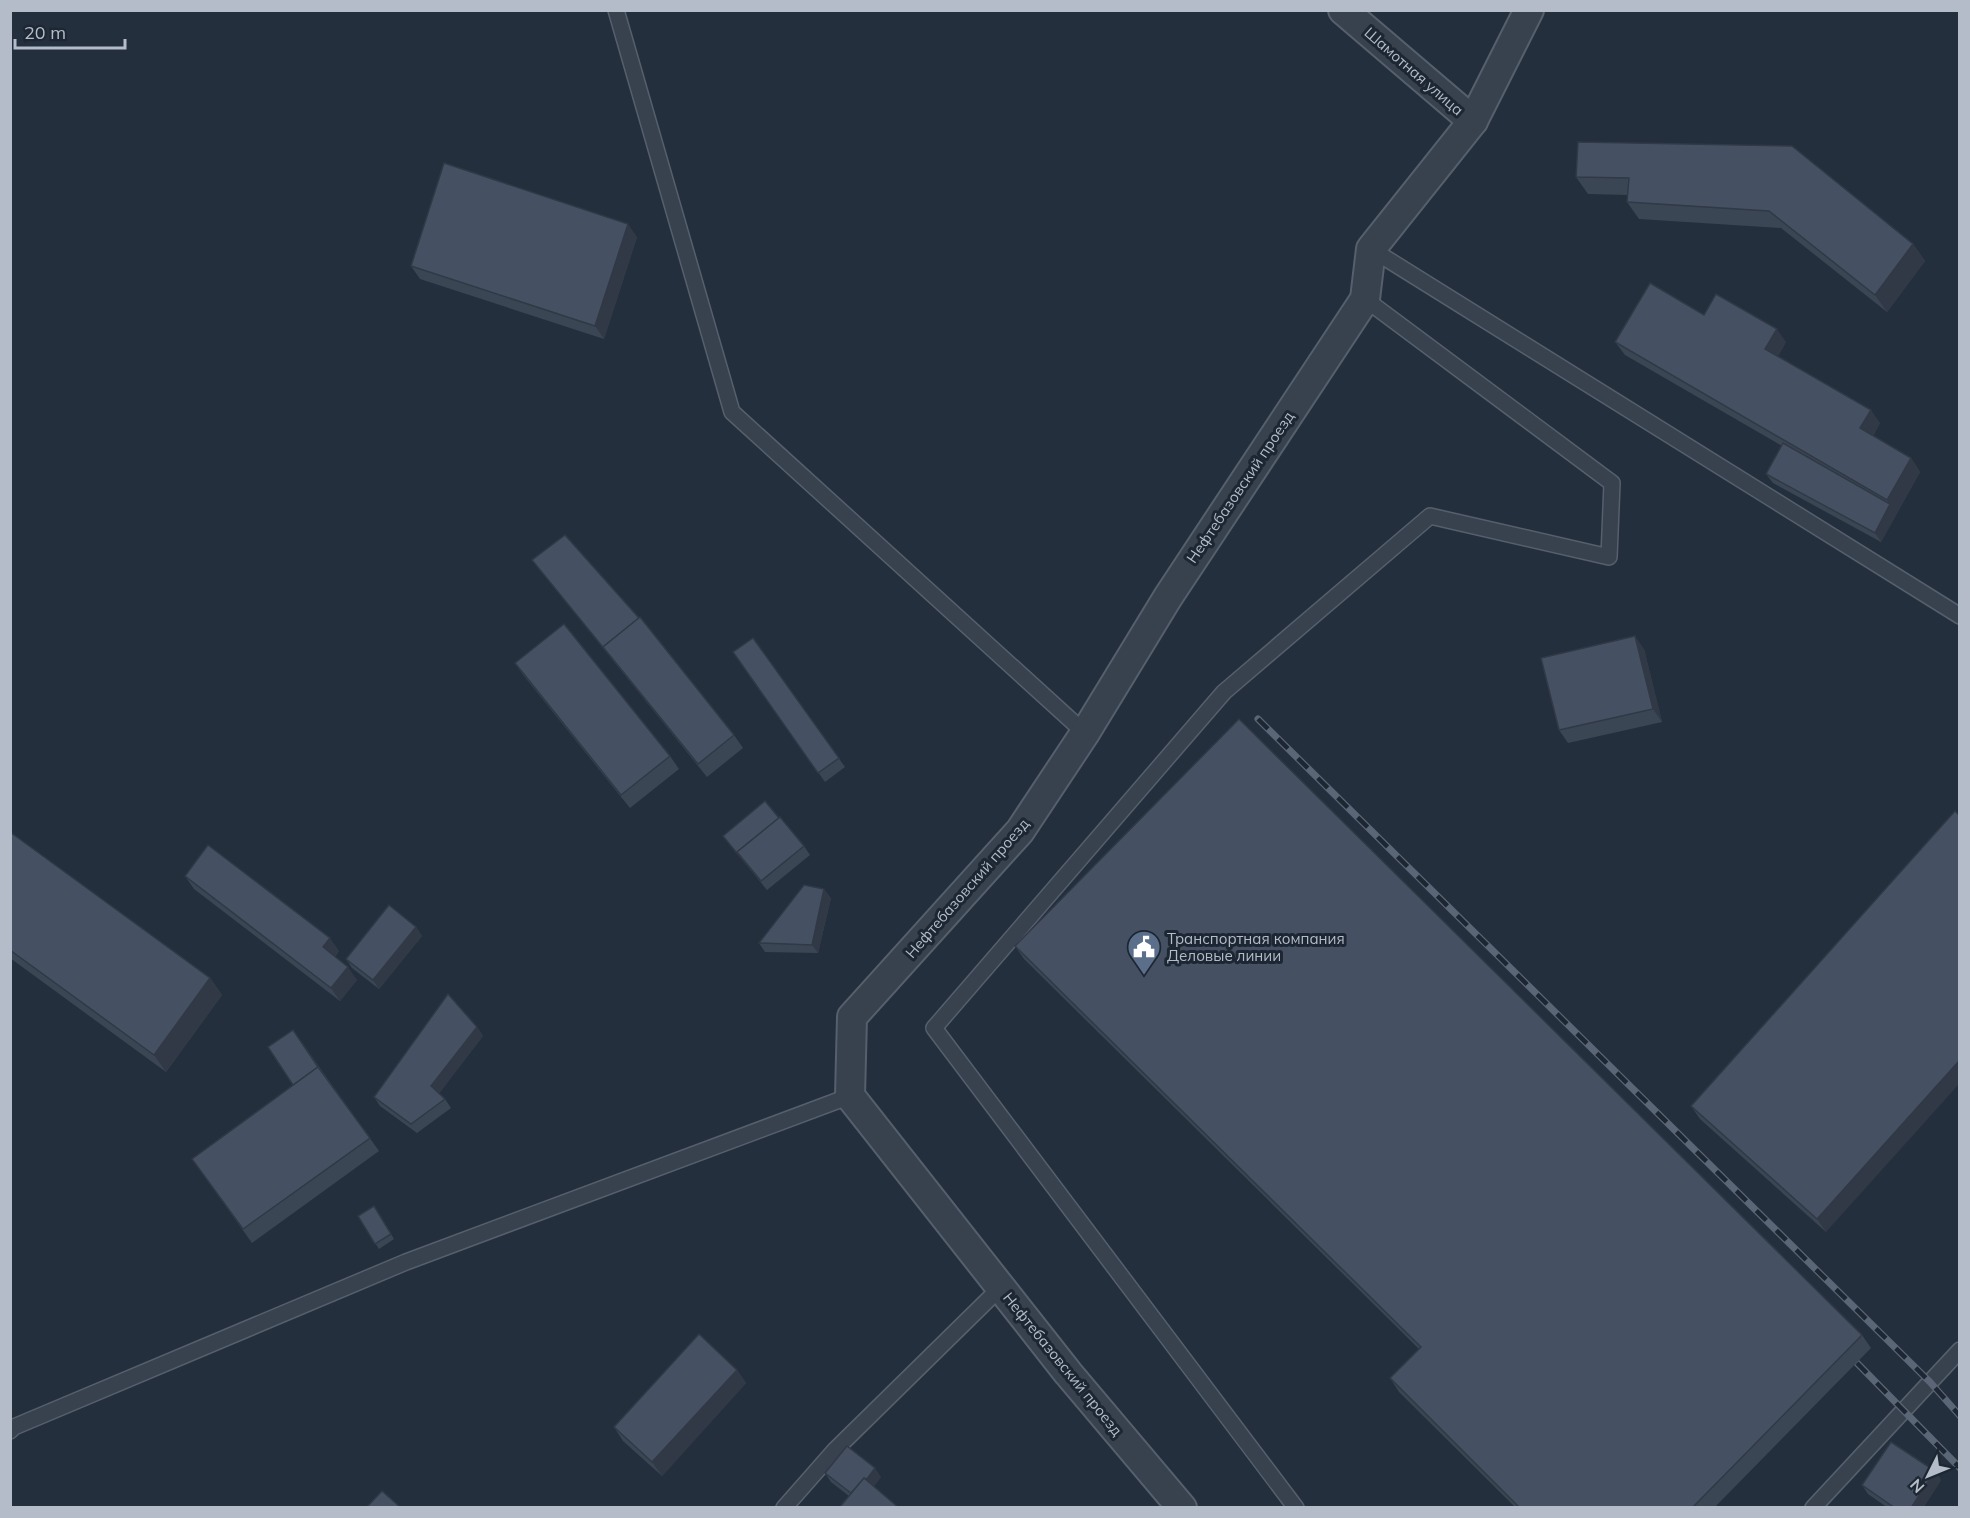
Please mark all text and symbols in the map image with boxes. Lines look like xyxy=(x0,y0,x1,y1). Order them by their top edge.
scale bar xyxy=(15,12,124,50)
text: 20 m xyxy=(24,21,66,44)
street label: Шамотная улица xyxy=(1361,23,1467,119)
street label: Нефтебазовский проезд xyxy=(1182,407,1298,567)
street label: Нефтебазовский проезд xyxy=(901,814,1033,962)
public building icon: Транспортная компания Деловые линии xyxy=(1126,929,1162,976)
place label: Транспортная компания Деловые линии xyxy=(1167,929,1345,965)
street label: Нефтебазовский проезд xyxy=(999,1288,1127,1440)
north arrow xyxy=(1898,1446,1958,1506)
text: N xyxy=(1906,1475,1928,1497)

